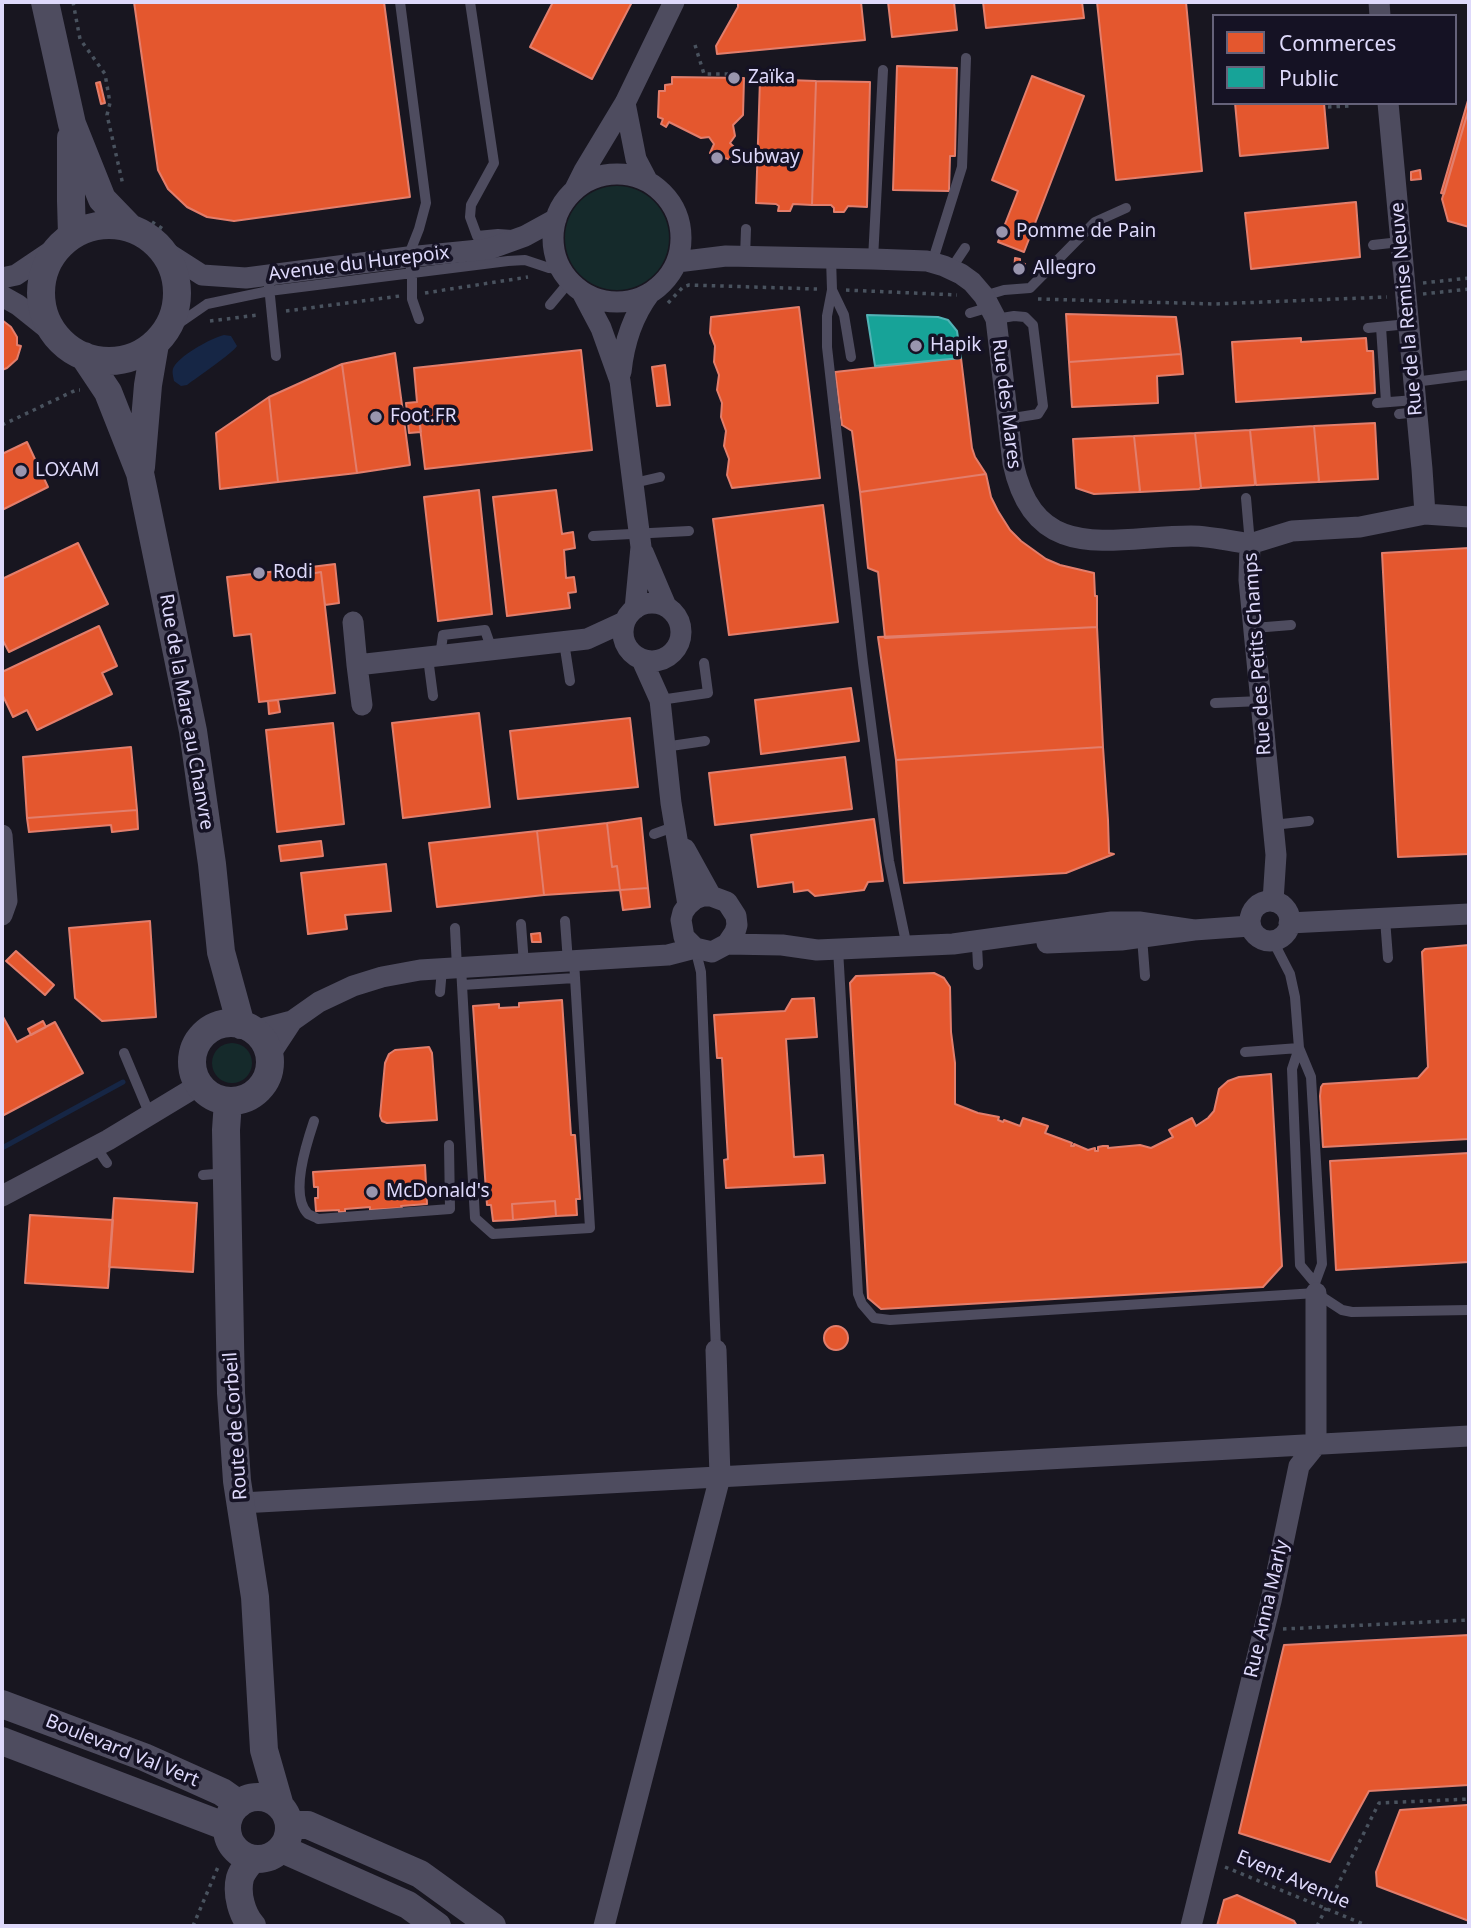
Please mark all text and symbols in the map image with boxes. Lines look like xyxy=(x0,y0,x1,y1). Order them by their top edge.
legend xyxy=(1212,14,1457,105)
text: Commerces xyxy=(1279,29,1396,57)
text: Public xyxy=(1279,64,1339,92)
place label: Zaïka xyxy=(748,67,795,89)
marker: Zaïka xyxy=(726,70,742,86)
place label: Subway xyxy=(731,147,800,169)
marker: Subway xyxy=(709,150,725,166)
street label: Rue de la Remise Neuve xyxy=(1386,201,1428,417)
place label: Pomme de Pain xyxy=(1016,221,1156,243)
marker: Pomme de Pain xyxy=(994,224,1010,240)
street label: Avenue du Hurepoix xyxy=(267,242,451,286)
place label: Allegro xyxy=(1033,258,1096,280)
marker: Allegro xyxy=(1011,261,1027,277)
place label: Hapik xyxy=(930,335,981,357)
marker: Hapik xyxy=(908,338,924,354)
street label: Rue des Mares xyxy=(987,338,1025,470)
place label: Foot.FR xyxy=(390,406,456,428)
marker: Foot.FR xyxy=(368,409,384,425)
place label: LOXAM xyxy=(35,460,100,482)
marker: LOXAM xyxy=(13,463,29,479)
street label: Rue des Petits Champs xyxy=(1240,552,1276,756)
place label: Rodi xyxy=(273,562,313,584)
marker: Rodi xyxy=(251,565,267,581)
street label: Rue de la Mare au Chanvre xyxy=(154,592,218,832)
place label: McDonald's xyxy=(386,1181,490,1203)
marker: McDonald's xyxy=(364,1184,380,1200)
street label: Route de Corbeil xyxy=(219,1351,253,1501)
street label: Rue Anna Marly xyxy=(1240,1538,1294,1680)
street label: Boulevard Val Vert xyxy=(42,1710,202,1792)
street label: Event Avenue xyxy=(1233,1846,1353,1914)

